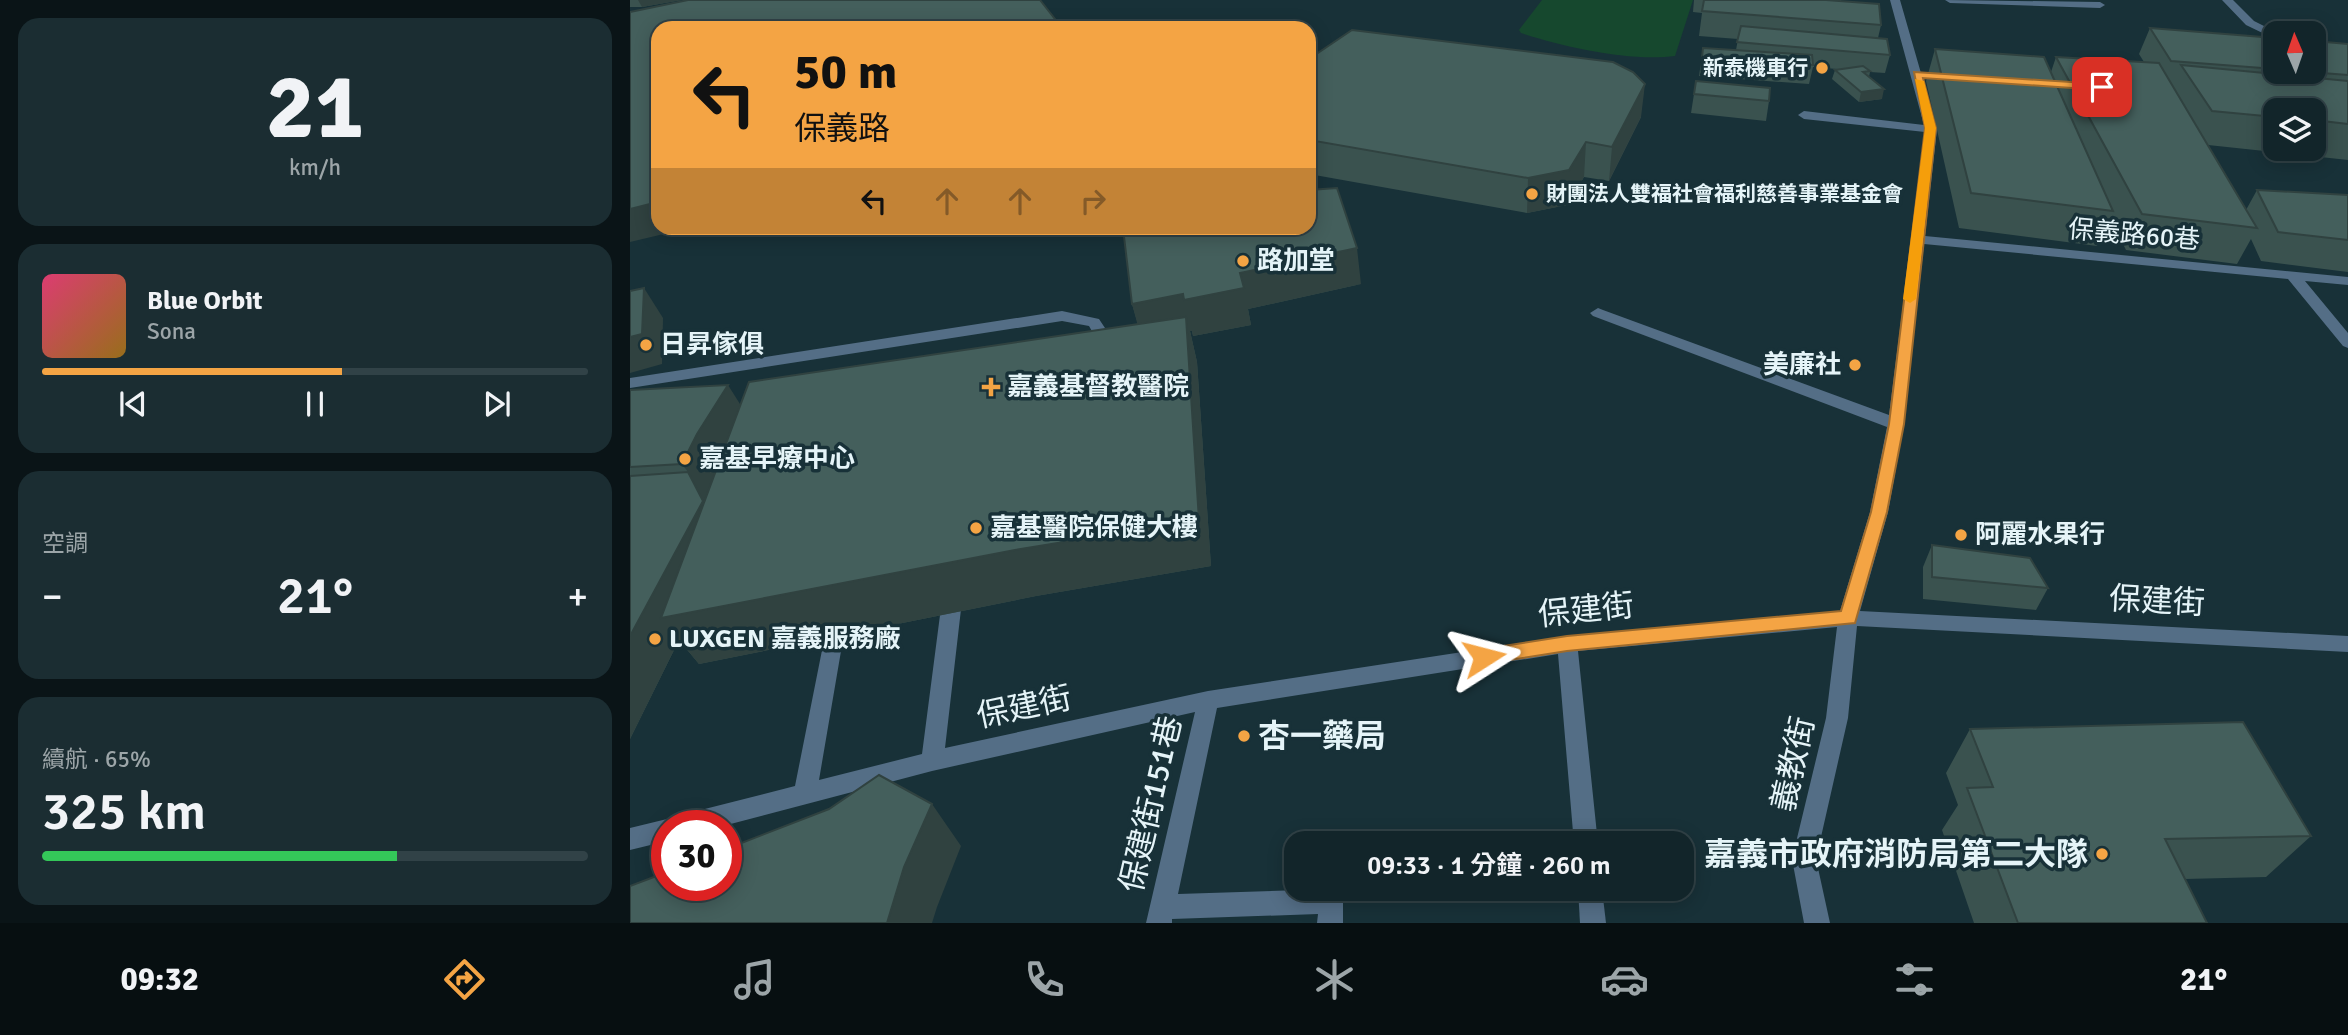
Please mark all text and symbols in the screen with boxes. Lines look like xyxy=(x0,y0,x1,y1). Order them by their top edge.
north arrow xyxy=(2263,21,2326,84)
map controls xyxy=(2263,21,2326,161)
text: 50 m xyxy=(794,42,897,102)
icon: left xyxy=(679,49,770,140)
text: 21 xyxy=(266,51,364,164)
place label: 新泰機車行 xyxy=(1703,55,1808,81)
pin xyxy=(2072,57,2132,117)
marker: 新泰機車行 xyxy=(1814,60,1830,76)
icon: arrive xyxy=(2083,68,2121,106)
button: layers xyxy=(2263,98,2326,161)
text: 保義路 xyxy=(794,109,890,148)
text: km/h xyxy=(289,153,341,182)
place label: 財團法人雙福社會福利慈善事業基金會 xyxy=(1546,181,1903,207)
icon: left xyxy=(855,182,893,220)
icon: ahead xyxy=(928,182,966,220)
icon: ahead xyxy=(1001,182,1039,220)
icon: right xyxy=(1074,182,1112,220)
marker: 財團法人雙福社會福利慈善事業基金會 xyxy=(1524,186,1540,202)
street label: 保義路60巷 xyxy=(2067,213,2201,257)
place label: 路加堂 xyxy=(1257,245,1335,277)
marker: 路加堂 xyxy=(1235,253,1251,269)
text: Blue Orbit xyxy=(147,285,263,317)
text: Sona xyxy=(147,317,196,346)
place label: 日昇傢俱 xyxy=(660,329,764,361)
marker: 日昇傢俱 xyxy=(638,337,654,353)
place label: 美廉社 xyxy=(1763,349,1841,381)
marker: 美廉社 xyxy=(1847,357,1863,373)
place label: 嘉義基督教醫院 xyxy=(1007,371,1189,403)
marker: 嘉義基督教醫院 xyxy=(981,377,1001,397)
icon: previous xyxy=(114,385,152,423)
icon: pause xyxy=(296,385,334,423)
icon: next xyxy=(478,385,516,423)
place label: 嘉基早療中心 xyxy=(699,443,855,475)
marker: 嘉基早療中心 xyxy=(677,451,693,467)
place label: 嘉基醫院保健大樓 xyxy=(990,512,1198,544)
place label: 阿麗水果行 xyxy=(1975,519,2105,551)
marker: 嘉基醫院保健大樓 xyxy=(968,520,984,536)
marker: 阿麗水果行 xyxy=(1953,527,1969,543)
text: 空調 xyxy=(42,529,88,558)
text: 21° xyxy=(277,564,353,628)
text: − xyxy=(42,573,63,620)
text: + xyxy=(567,573,588,620)
street label: 保建街 xyxy=(2108,579,2206,623)
street label: 保建街 xyxy=(1536,586,1636,634)
position arrow xyxy=(1447,620,1521,694)
place label: LUXGEN 嘉義服務廠 xyxy=(669,623,901,655)
marker: LUXGEN 嘉義服務廠 xyxy=(647,631,663,647)
street label: 保建街 xyxy=(973,678,1075,736)
street label: 保建街151巷 xyxy=(1112,712,1190,896)
street label: 義教街 xyxy=(1763,713,1823,815)
place label: 杏一藥局 xyxy=(1258,717,1386,756)
marker: 杏一藥局 xyxy=(1236,728,1252,744)
text: 續航 · 65% xyxy=(42,745,151,774)
text: 325 km xyxy=(42,780,206,844)
speed limit sign: 30 xyxy=(651,810,742,901)
place label: 嘉義市政府消防局第二大隊 xyxy=(1704,835,2088,874)
marker: 嘉義市政府消防局第二大隊 xyxy=(2094,846,2110,862)
text: 09:33 · 1 分鐘 · 260 m xyxy=(1367,850,1611,882)
icon: directions xyxy=(440,955,489,1004)
icon: music xyxy=(730,955,779,1004)
icon: phone xyxy=(1020,955,1069,1004)
icon: climate xyxy=(1310,955,1359,1004)
icon: car xyxy=(1600,955,1649,1004)
icon: filters xyxy=(1890,955,1939,1004)
text: 09:32 xyxy=(121,960,199,999)
text: 21° xyxy=(2180,960,2227,999)

